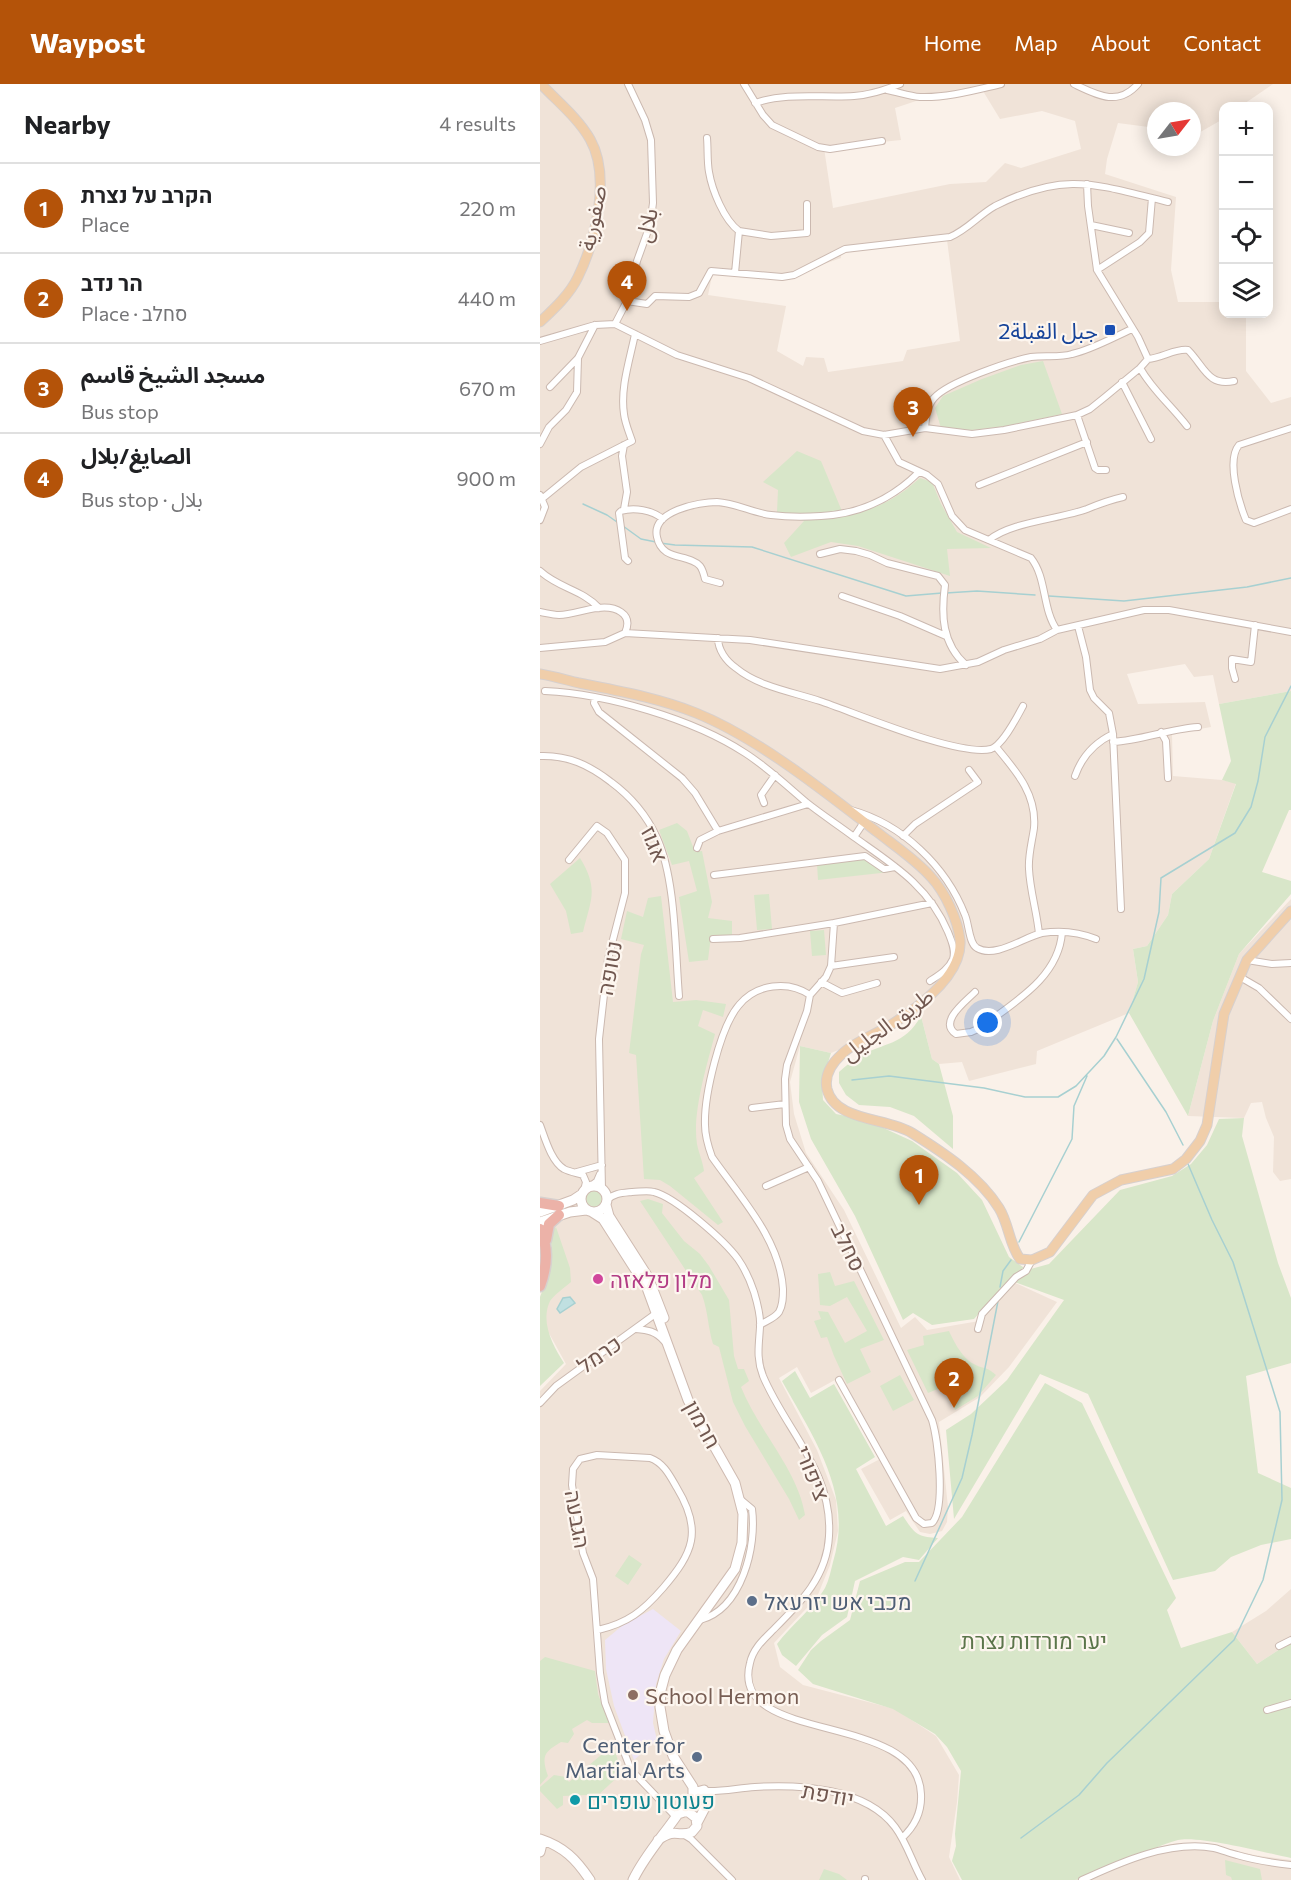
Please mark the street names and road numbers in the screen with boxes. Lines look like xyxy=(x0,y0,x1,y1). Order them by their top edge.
street label: صفورية xyxy=(572,183,613,253)
street label: بلال xyxy=(629,205,663,245)
street label: אגוז xyxy=(636,822,674,866)
street label: נטופה xyxy=(591,939,627,997)
street label: طريق الجليل xyxy=(836,982,939,1067)
street label: סחלב xyxy=(826,1218,872,1276)
street label: כרמל xyxy=(572,1329,626,1379)
street label: חרמון xyxy=(679,1395,727,1453)
street label: ציפורי xyxy=(790,1442,836,1504)
street label: הגבעה xyxy=(560,1488,596,1550)
street label: יודפת xyxy=(800,1776,856,1812)

